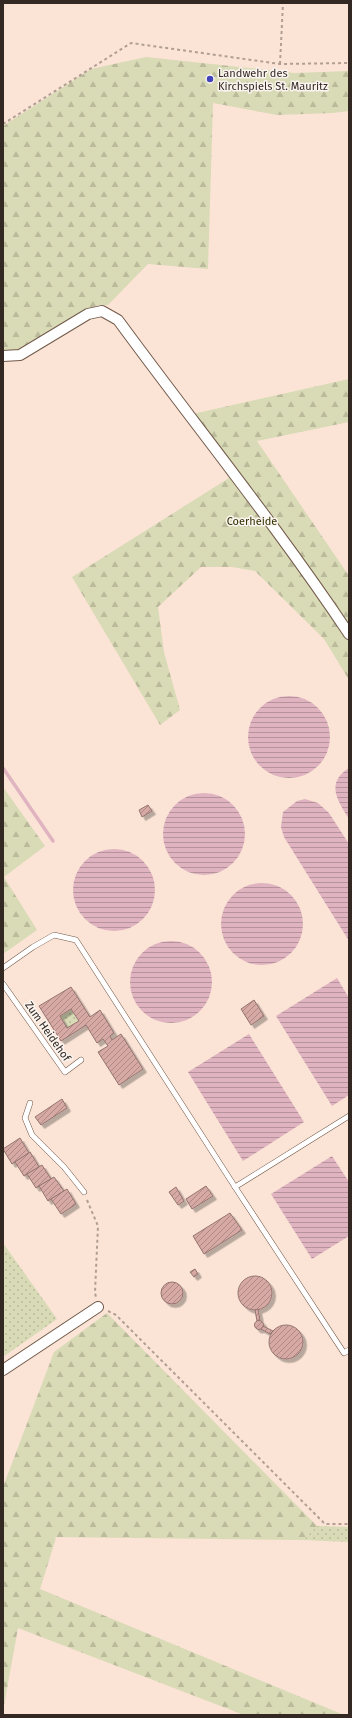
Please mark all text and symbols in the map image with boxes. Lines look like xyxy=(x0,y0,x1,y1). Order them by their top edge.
place label: Landwehr des Kirchspiels St. Mauritz xyxy=(218,67,328,93)
marker: Landwehr des Kirchspiels St. Mauritz xyxy=(205,74,215,84)
park label: Coerheide xyxy=(227,515,277,528)
street label: Zum Heidehof xyxy=(22,999,74,1065)

